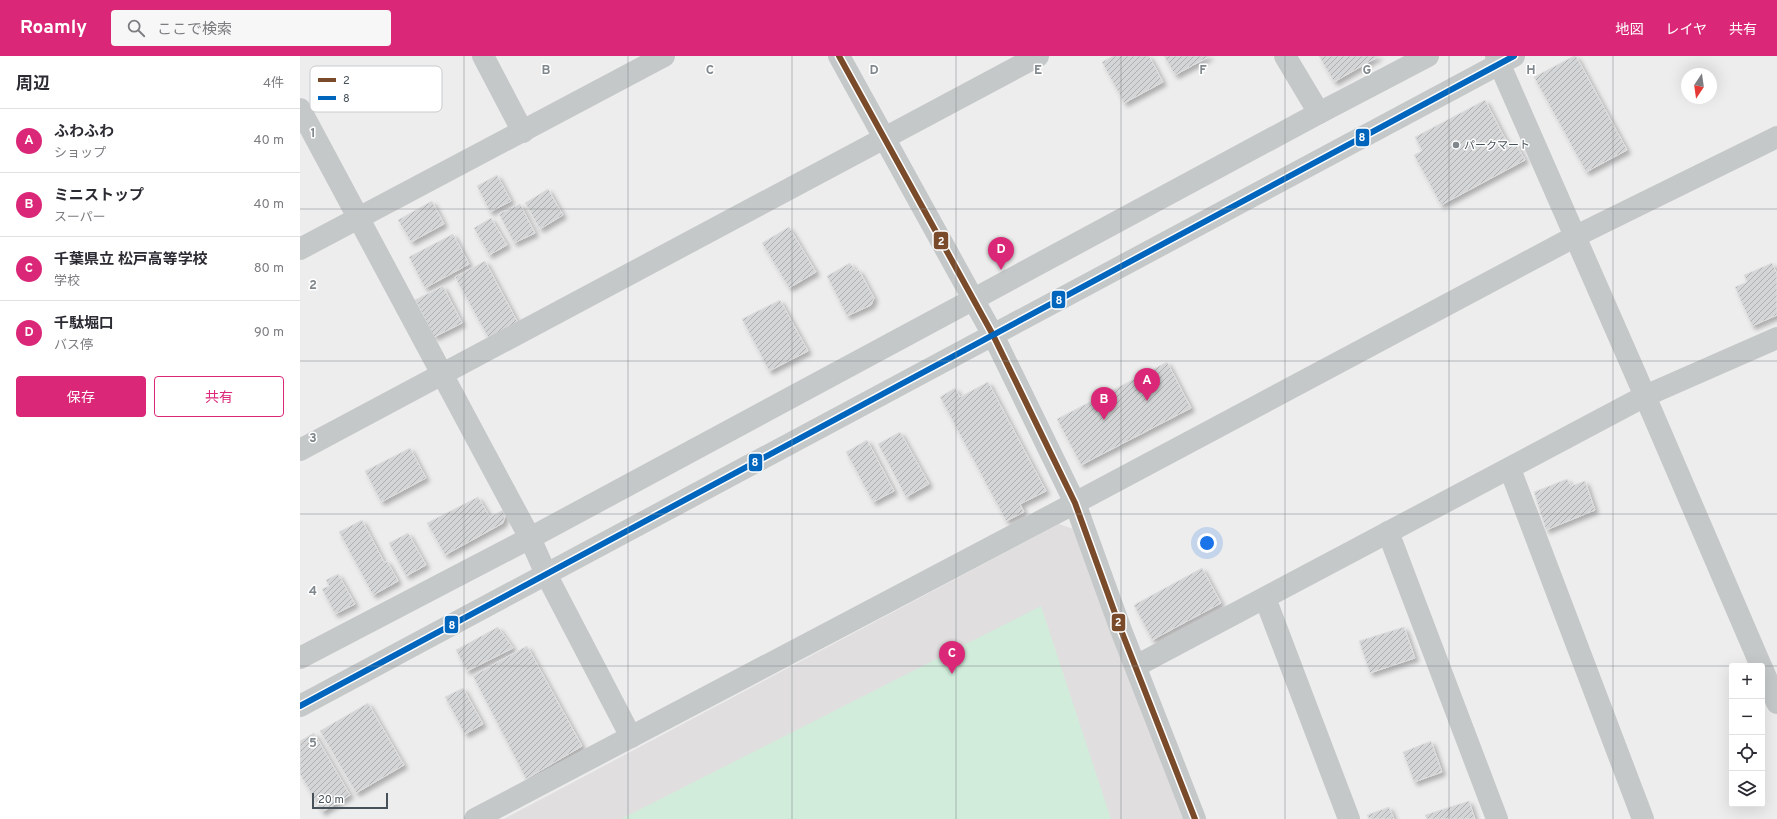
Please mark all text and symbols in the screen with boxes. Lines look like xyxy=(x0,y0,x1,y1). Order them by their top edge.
search box xyxy=(111,10,391,46)
text: Roamly xyxy=(20,16,87,40)
icon: search xyxy=(125,17,147,39)
text: ここで検索 xyxy=(157,21,232,40)
text: 地図 xyxy=(1615,22,1643,39)
text: レイヤ xyxy=(1665,22,1707,39)
text: 共有 xyxy=(1729,22,1757,39)
text: B xyxy=(542,63,551,79)
text: C xyxy=(706,63,714,79)
text: D xyxy=(869,63,879,79)
text: E xyxy=(1034,63,1042,79)
text: F xyxy=(1199,63,1207,79)
text: G xyxy=(1363,63,1372,79)
text: H xyxy=(1526,63,1536,79)
legend xyxy=(310,66,442,112)
north arrow xyxy=(1681,68,1717,104)
text: 周辺 xyxy=(16,74,50,96)
text: 2 xyxy=(343,74,350,88)
text: 4件 xyxy=(263,76,284,92)
text: 8 xyxy=(343,92,350,106)
text: ふわふわ xyxy=(54,123,114,142)
text: 1 xyxy=(310,126,316,142)
line badge: 8 xyxy=(1355,128,1370,147)
text: 8 xyxy=(1359,131,1366,145)
text: A xyxy=(24,133,34,149)
text: 40 m xyxy=(254,133,284,149)
place label: パークマート xyxy=(1464,139,1530,153)
marker: パークマート xyxy=(1451,140,1461,150)
text: ショップ xyxy=(54,146,106,162)
text: ミニストップ xyxy=(54,187,144,206)
text: B xyxy=(25,197,33,213)
text: 40 m xyxy=(254,197,284,213)
text: スーパー xyxy=(54,210,106,226)
line badge: 2 xyxy=(933,231,949,250)
text: 2 xyxy=(938,235,944,249)
pin: D xyxy=(988,237,1014,270)
text: 千葉県立 松戸高等学校 xyxy=(54,251,208,270)
text: C xyxy=(25,261,33,277)
text: 80 m xyxy=(254,261,284,277)
text: 学校 xyxy=(54,274,80,290)
text: 2 xyxy=(309,278,317,294)
line badge: 8 xyxy=(1051,290,1066,309)
text: 8 xyxy=(1056,294,1063,308)
text: 千駄堀口 xyxy=(54,315,114,334)
text: D xyxy=(24,325,34,341)
text: 90 m xyxy=(254,325,284,341)
text: バス停 xyxy=(54,338,93,354)
pin: A xyxy=(1134,368,1160,401)
button: 保存 xyxy=(16,376,146,417)
button: 共有 xyxy=(154,376,284,417)
pin: B xyxy=(1091,387,1117,420)
text: 3 xyxy=(309,431,317,447)
line badge: 8 xyxy=(748,453,763,472)
text: 8 xyxy=(752,456,759,470)
your location xyxy=(1197,533,1217,553)
text: 4 xyxy=(309,584,317,600)
line badge: 2 xyxy=(1111,613,1126,632)
line badge: 8 xyxy=(444,615,459,634)
text: 2 xyxy=(1115,616,1121,630)
text: 8 xyxy=(449,619,456,633)
pin: C xyxy=(939,641,965,674)
map controls xyxy=(1729,663,1765,807)
button: + xyxy=(1729,663,1765,699)
button: − xyxy=(1729,699,1765,735)
button: locate xyxy=(1729,735,1765,771)
text: 5 xyxy=(309,736,317,752)
button: layers xyxy=(1729,771,1765,807)
scale bar xyxy=(312,791,388,810)
text: 20 m xyxy=(318,793,344,807)

